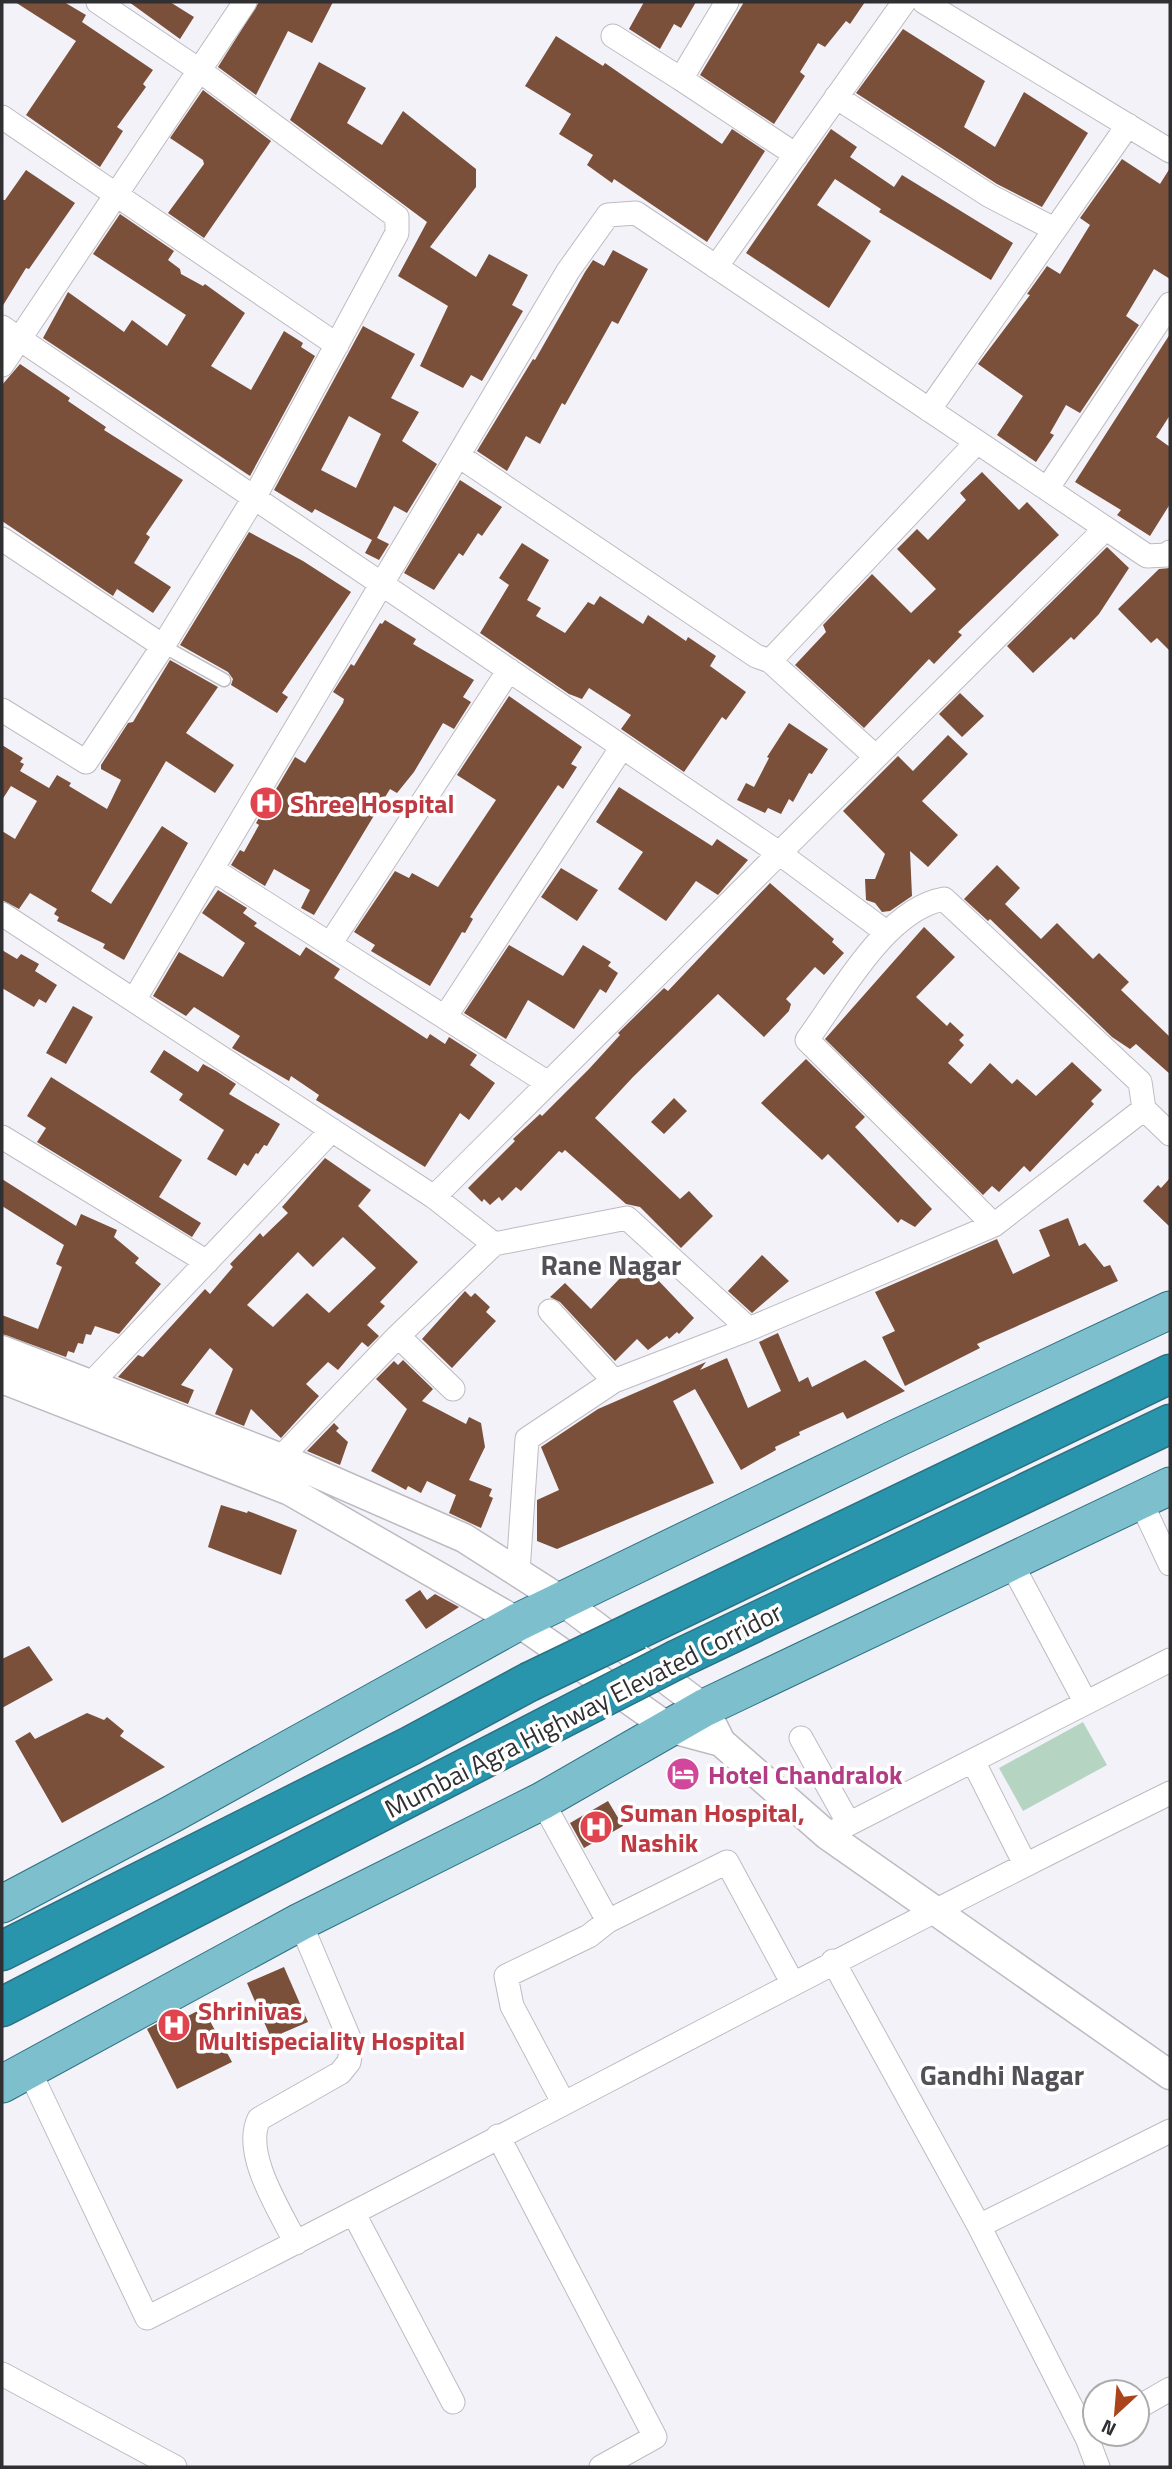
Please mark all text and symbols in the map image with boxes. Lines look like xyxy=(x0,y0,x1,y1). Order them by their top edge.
hospital icon: Shree Hospital xyxy=(247,784,285,822)
place label: Shree Hospital xyxy=(290,784,455,823)
district label: Rane Nagar xyxy=(541,1243,681,1286)
street label: Mumbai Agra Highway Elevated Corridor xyxy=(378,1592,788,1828)
hotel icon: Hotel Chandralok xyxy=(664,1755,702,1793)
place label: Hotel Chandralok xyxy=(708,1755,903,1794)
place label: Suman Hospital, Nashik xyxy=(620,1793,805,1862)
hospital icon: Suman Hospital, Nashik xyxy=(577,1808,615,1846)
place label: Shrinivas Multispeciality Hospital xyxy=(198,1991,465,2060)
hospital icon: Shrinivas Multispeciality Hospital xyxy=(155,2006,193,2044)
district label: Gandhi Nagar xyxy=(920,2053,1084,2096)
north arrow xyxy=(1081,2378,1151,2448)
text: N xyxy=(1096,2413,1121,2445)

